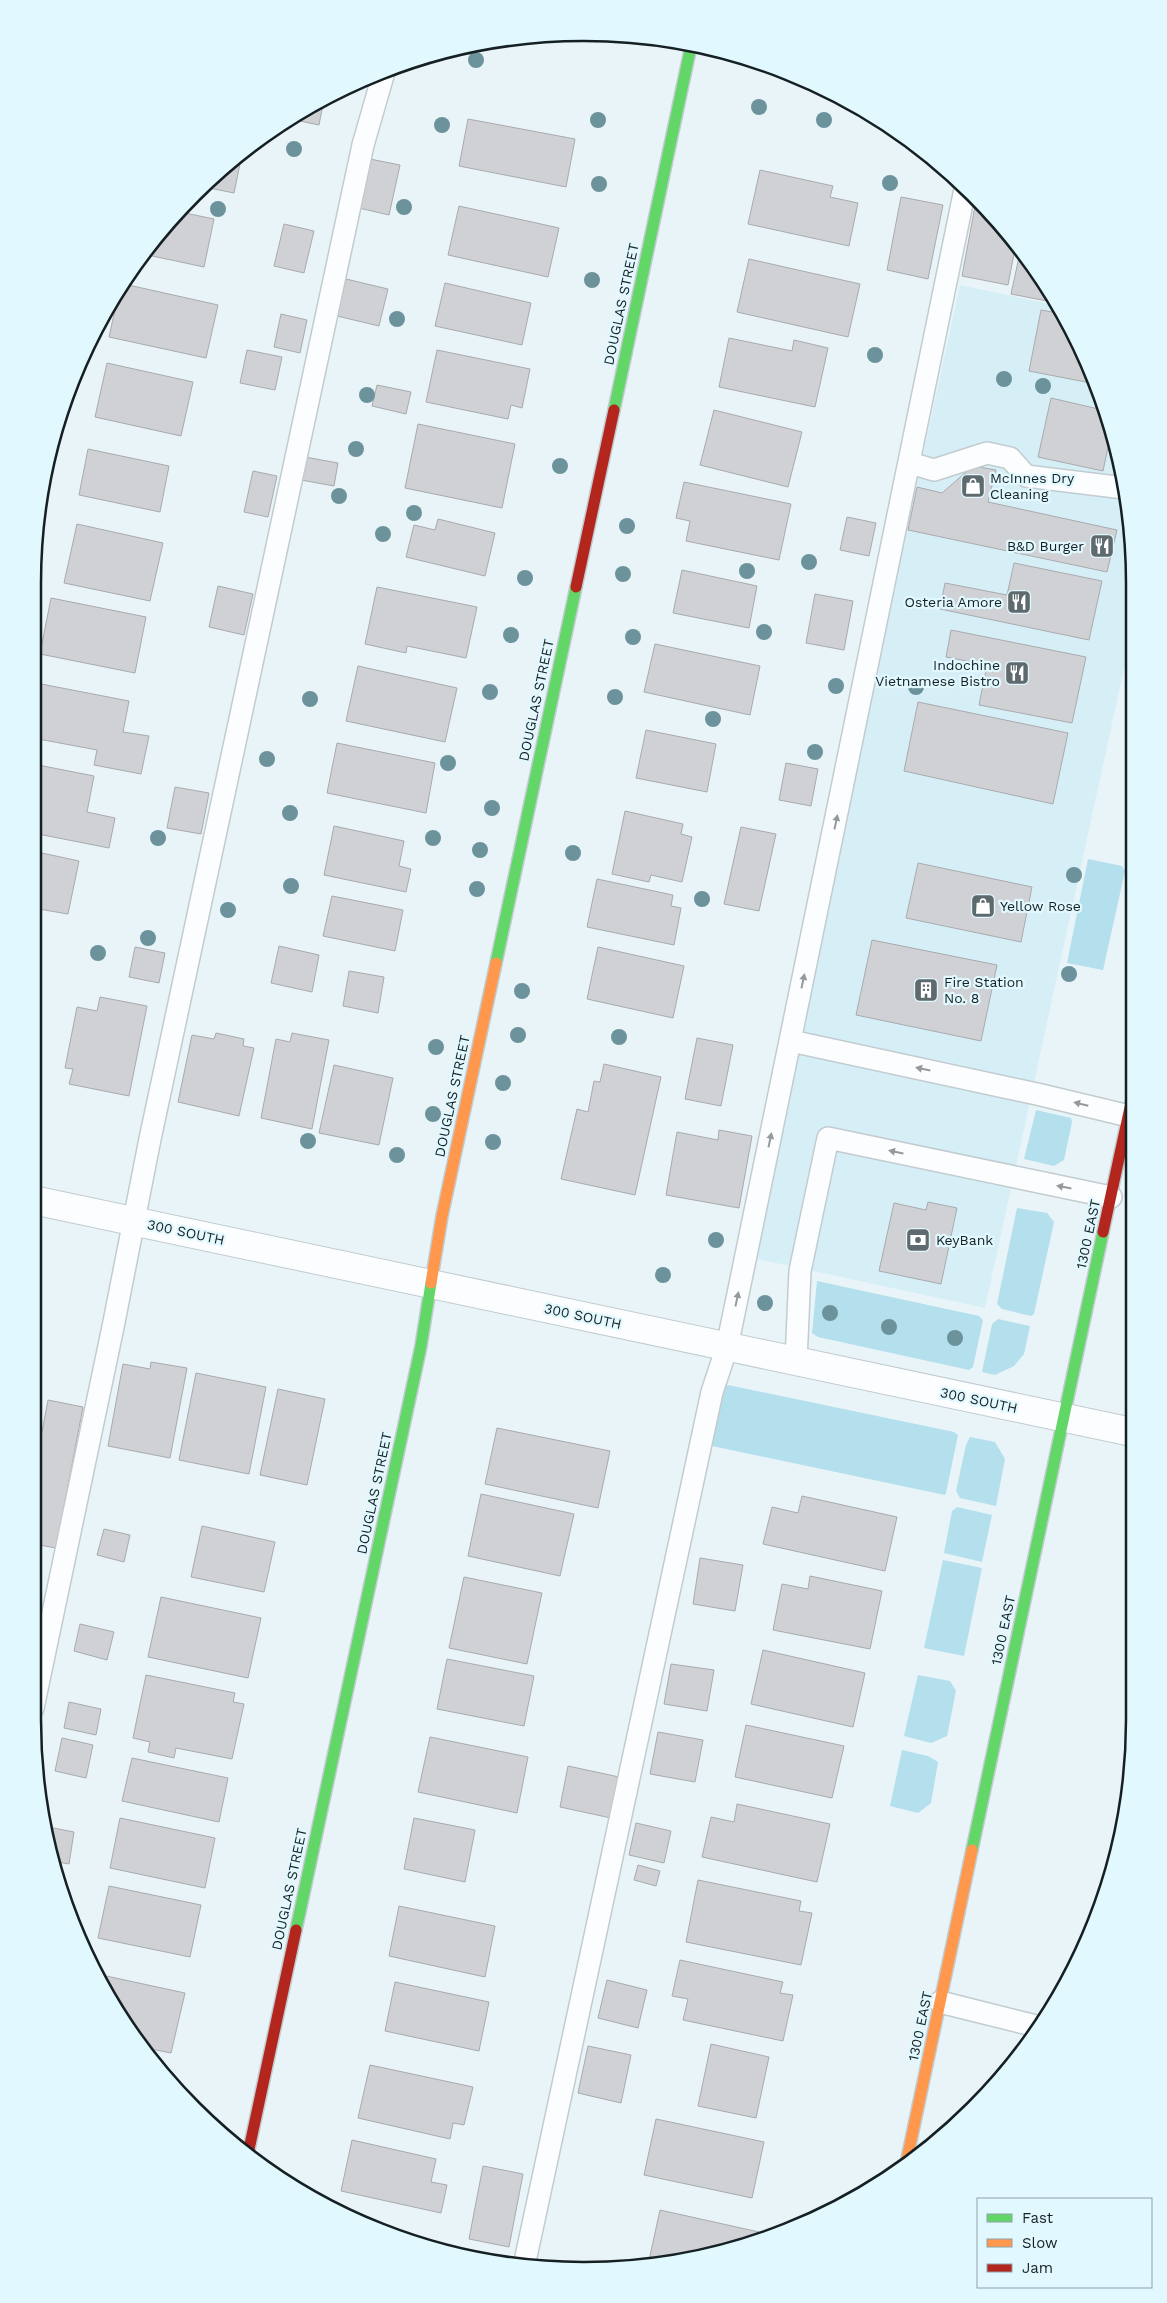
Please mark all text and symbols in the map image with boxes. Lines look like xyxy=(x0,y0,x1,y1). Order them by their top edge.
street label: DOUGLAS STREET xyxy=(600,241,642,367)
place label: McInnes Dry Cleaning xyxy=(990,470,1075,502)
shop icon: McInnes Dry Cleaning xyxy=(960,473,986,499)
restaurant icon: B&D Burger xyxy=(1089,533,1115,559)
place label: B&D Burger xyxy=(1007,538,1084,554)
restaurant icon: Osteria Amore xyxy=(1006,589,1032,615)
place label: Osteria Amore xyxy=(904,594,1002,610)
street label: DOUGLAS STREET xyxy=(515,637,557,763)
place label: Indochine Vietnamese Bistro xyxy=(875,657,1000,689)
restaurant icon: Indochine Vietnamese Bistro xyxy=(1004,660,1030,686)
one-way arrow xyxy=(832,814,840,829)
shop icon: Yellow Rose xyxy=(970,893,996,919)
place label: Yellow Rose xyxy=(1000,898,1081,914)
one-way arrow xyxy=(799,973,807,988)
place label: Fire Station No. 8 xyxy=(944,974,1024,1006)
building icon: Fire Station No. 8 xyxy=(913,977,939,1003)
street label: DOUGLAS STREET xyxy=(431,1033,473,1159)
one-way arrow xyxy=(915,1065,930,1073)
one-way arrow xyxy=(1074,1100,1089,1108)
one-way arrow xyxy=(766,1132,774,1148)
one-way arrow xyxy=(888,1148,904,1156)
one-way arrow xyxy=(1055,1183,1071,1191)
street label: 1300 EAST xyxy=(1073,1197,1103,1270)
street label: 300 SOUTH xyxy=(146,1216,226,1248)
bank icon: KeyBank xyxy=(905,1227,931,1253)
place label: KeyBank xyxy=(936,1232,993,1248)
one-way arrow xyxy=(733,1292,741,1307)
street label: 300 SOUTH xyxy=(543,1300,623,1332)
street label: 300 SOUTH xyxy=(939,1384,1019,1416)
street label: DOUGLAS STREET xyxy=(353,1430,395,1556)
street label: 1300 EAST xyxy=(988,1593,1018,1666)
street label: DOUGLAS STREET xyxy=(268,1826,310,1952)
street label: 1300 EAST xyxy=(905,1989,935,2062)
legend xyxy=(977,2198,1152,2288)
text: Fast xyxy=(1022,2209,1054,2227)
text: Slow xyxy=(1022,2234,1058,2252)
text: Jam xyxy=(1022,2259,1053,2277)

